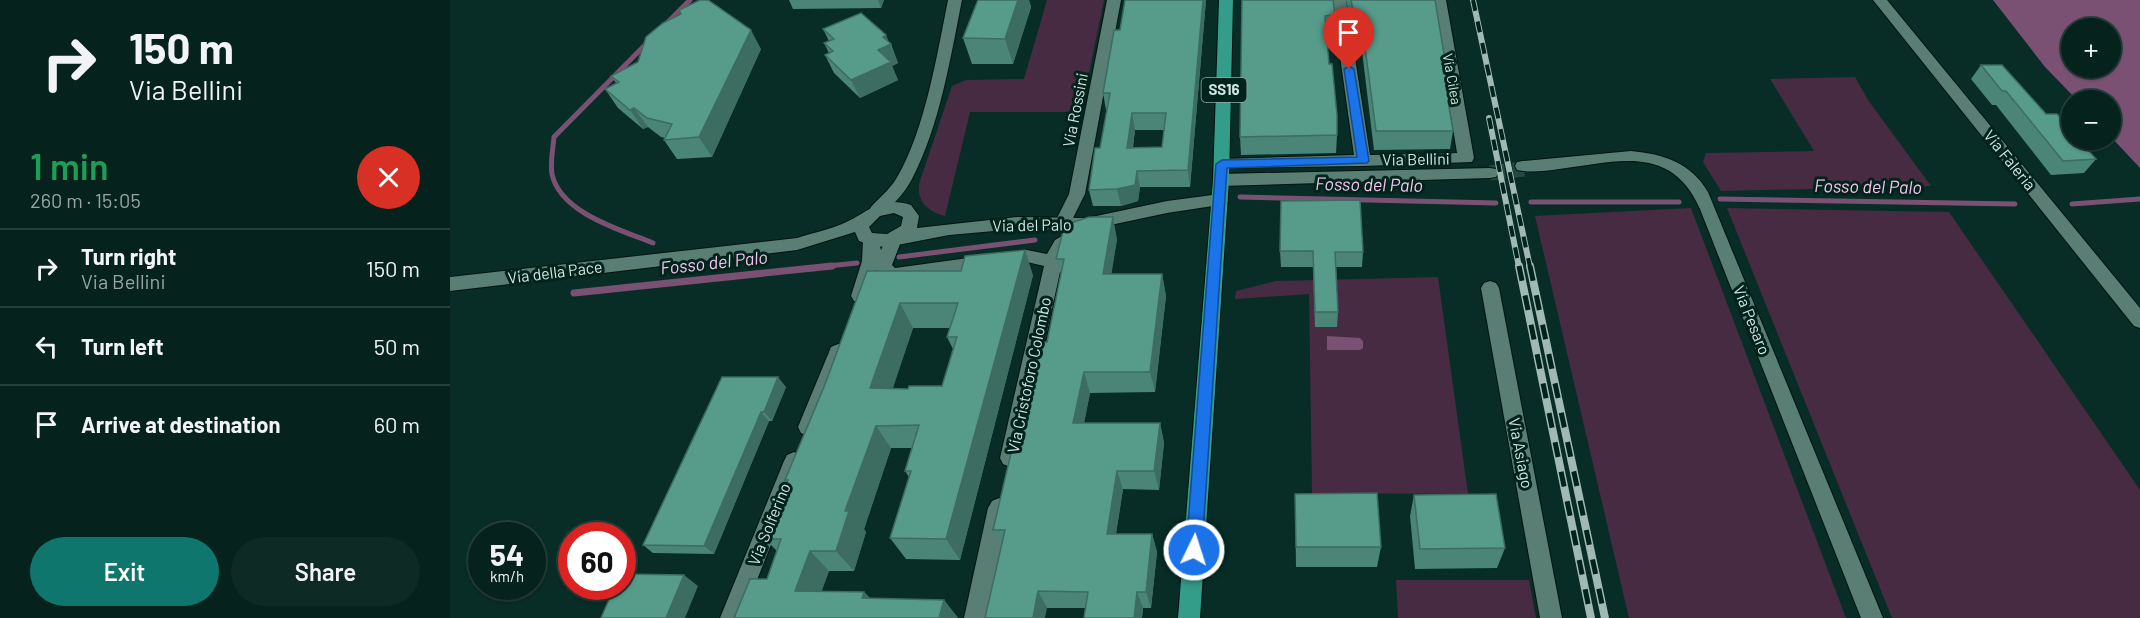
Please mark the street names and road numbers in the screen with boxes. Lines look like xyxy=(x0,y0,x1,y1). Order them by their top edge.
street label: Via Cilea xyxy=(1440,52,1465,106)
street label: Via Rossini xyxy=(1058,71,1091,149)
road number: SS16 xyxy=(1202,78,1246,102)
street label: Via Faleria xyxy=(1980,126,2040,194)
street label: Via Bellini xyxy=(1382,148,1450,169)
street label: Via del Palo xyxy=(992,214,1072,235)
street label: Via della Pace xyxy=(506,256,603,287)
street label: Via Pesaro xyxy=(1730,283,1775,357)
street label: Via Cristoforo Colombo xyxy=(1003,295,1054,455)
street label: Via Asiago xyxy=(1505,416,1538,490)
street label: Via Solferino xyxy=(743,480,794,568)

